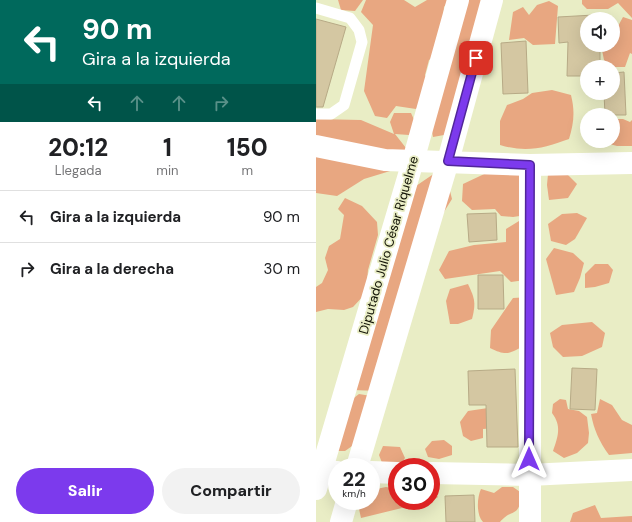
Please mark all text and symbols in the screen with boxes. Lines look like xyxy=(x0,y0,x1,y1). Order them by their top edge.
text: 90 m xyxy=(82,11,152,48)
map controls xyxy=(580,12,620,148)
button: sound xyxy=(580,12,620,52)
icon: left xyxy=(16,16,68,68)
pin xyxy=(459,41,493,75)
text: Gira a la izquierda xyxy=(82,47,230,71)
icon: arrive xyxy=(465,47,487,69)
button: + xyxy=(580,60,620,100)
icon: left xyxy=(84,92,106,114)
icon: ahead xyxy=(126,92,148,114)
icon: ahead xyxy=(168,92,190,114)
icon: right xyxy=(210,92,232,114)
button: − xyxy=(580,108,620,148)
text: 20:12 xyxy=(48,132,108,163)
text: 1 xyxy=(163,132,172,163)
text: 150 xyxy=(227,132,268,163)
street label: Diputado Julio César Riquelme xyxy=(355,154,422,336)
text: Llegada xyxy=(55,162,102,179)
text: min xyxy=(156,162,179,179)
text: m xyxy=(241,162,253,179)
icon: left xyxy=(16,206,38,228)
text: Gira a la izquierda xyxy=(50,207,181,227)
text: 90 m xyxy=(263,207,300,227)
icon: right xyxy=(16,258,38,280)
text: Gira a la derecha xyxy=(50,259,174,279)
text: 30 m xyxy=(264,259,300,279)
position arrow xyxy=(508,438,550,480)
speed limit sign: 30 xyxy=(388,458,440,510)
text: 22 xyxy=(342,466,366,492)
button: Salir xyxy=(16,468,154,514)
button: Compartir xyxy=(162,468,300,514)
text: km/h xyxy=(342,487,366,500)

